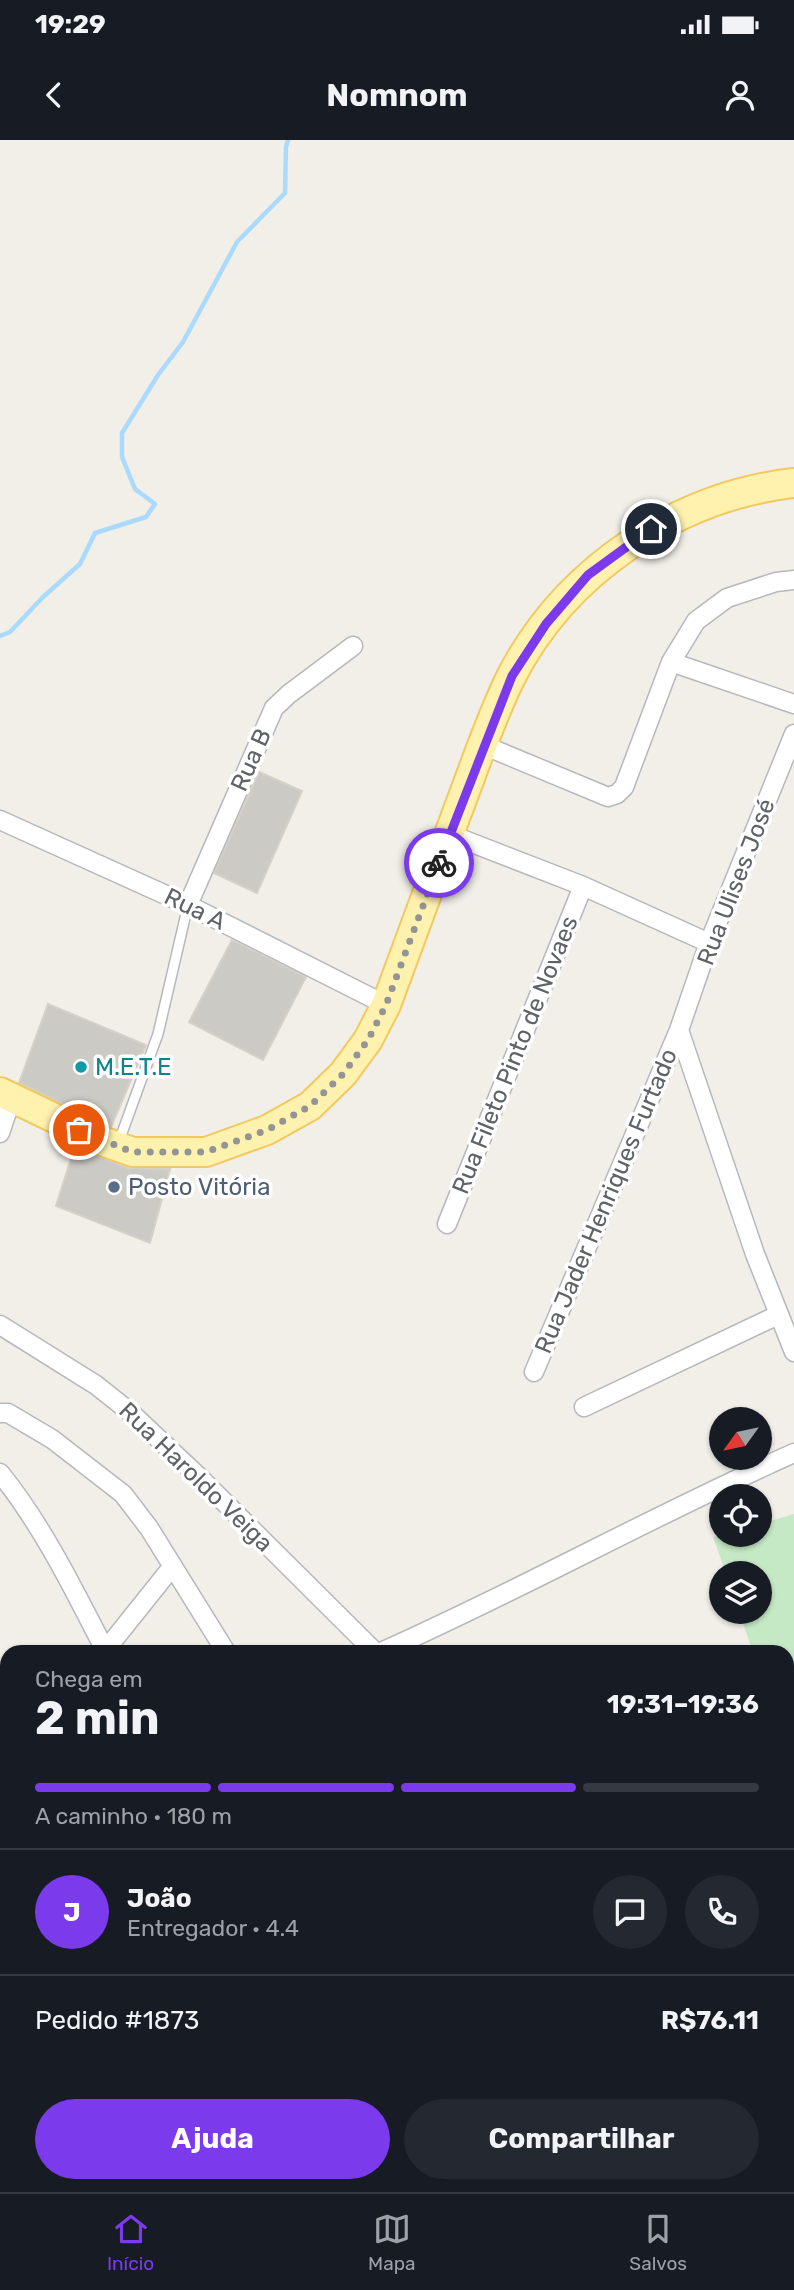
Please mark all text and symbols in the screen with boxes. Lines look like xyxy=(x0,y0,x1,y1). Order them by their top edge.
text: 19:29 xyxy=(35,9,106,40)
icon: back xyxy=(35,76,73,114)
text: Nomnom xyxy=(326,76,468,114)
icon: person xyxy=(721,76,759,114)
pin xyxy=(621,499,681,559)
icon: home xyxy=(632,510,670,548)
street label: Rua B xyxy=(225,724,277,796)
street label: Rua Ulises José xyxy=(691,795,781,969)
courier xyxy=(404,828,474,898)
icon: bike xyxy=(420,844,458,882)
street label: Rua A xyxy=(160,882,230,936)
street label: Rua Fileto Pinto de Novaes xyxy=(446,912,584,1198)
street label: Rua Jader Henriques Furtado xyxy=(529,1044,683,1358)
place label: M.E.T.E xyxy=(95,1053,172,1081)
marker: M.E.T.E xyxy=(73,1059,89,1075)
pin xyxy=(49,1100,109,1160)
icon: bag xyxy=(60,1111,98,1149)
place label: Posto Vitória xyxy=(128,1173,270,1201)
marker: Posto Vitória xyxy=(106,1179,122,1195)
street label: Rua Haroldo Veiga xyxy=(113,1397,279,1557)
north arrow xyxy=(709,1407,772,1470)
map controls xyxy=(709,1407,772,1624)
button: locate xyxy=(709,1484,772,1547)
button: layers xyxy=(709,1561,772,1624)
text: Chega em xyxy=(35,1665,143,1693)
text: 19:31–19:36 xyxy=(607,1689,759,1720)
text: 2 min xyxy=(35,1691,160,1746)
text: A caminho · 180 m xyxy=(35,1802,232,1830)
button: chat xyxy=(593,1875,667,1949)
button: phone xyxy=(685,1875,759,1949)
text: João xyxy=(127,1883,192,1914)
text: J xyxy=(63,1897,81,1928)
text: Entregador · 4.4 xyxy=(127,1914,299,1942)
text: Pedido #1873 xyxy=(35,2005,199,2036)
text: R$76.11 xyxy=(661,2005,759,2036)
button: Ajuda xyxy=(35,2099,390,2179)
button: Compartilhar xyxy=(404,2099,759,2179)
tab: Início xyxy=(107,2210,154,2275)
tab: Mapa xyxy=(368,2210,415,2275)
tab: Salvos xyxy=(629,2210,687,2275)

